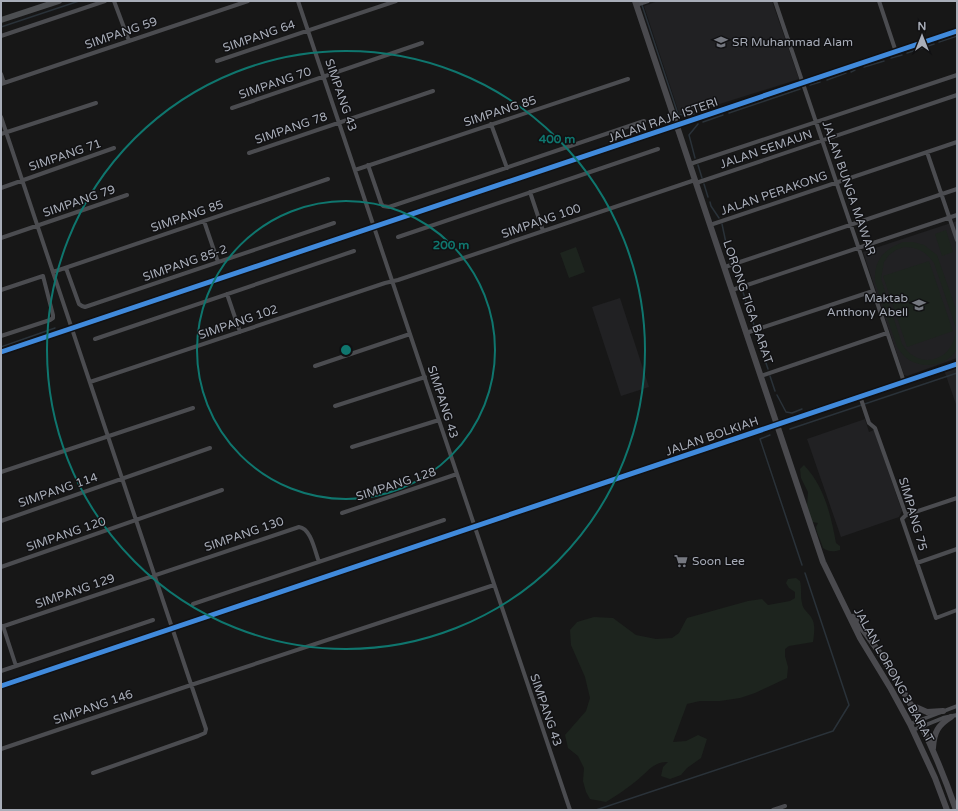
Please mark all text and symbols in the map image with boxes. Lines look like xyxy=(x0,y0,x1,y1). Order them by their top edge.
street label: SIMPANG 59 xyxy=(83,14,159,52)
north arrow xyxy=(902,16,942,56)
street label: SIMPANG 64 xyxy=(221,17,298,55)
text: N xyxy=(918,20,926,33)
school or university icon: SR Muhammad Alam xyxy=(713,34,729,50)
place label: SR Muhammad Alam xyxy=(732,35,853,49)
street label: SIMPANG 43 xyxy=(322,57,360,133)
street label: SIMPANG 70 xyxy=(237,64,314,102)
street label: SIMPANG 85 xyxy=(462,93,538,129)
street label: JALAN RAJA ISTERI xyxy=(606,95,720,145)
street label: SIMPANG 78 xyxy=(253,109,329,147)
street label: JALAN BUNGA MAWAR xyxy=(819,119,879,257)
street label: JALAN SEMAUN xyxy=(718,127,814,171)
text: 400 m xyxy=(539,132,575,146)
street label: SIMPANG 71 xyxy=(27,136,103,174)
street label: JALAN PERAKONG xyxy=(719,168,829,218)
street label: SIMPANG 79 xyxy=(41,182,117,220)
street label: SIMPANG 85 xyxy=(149,197,225,235)
street label: SIMPANG 100 xyxy=(499,201,583,241)
text: 200 m xyxy=(433,238,469,252)
street label: LORONG TIGA BARAT xyxy=(720,238,776,366)
street label: SIMPANG 85-2 xyxy=(141,242,229,284)
place label: Maktab Anthony Abell xyxy=(827,291,908,319)
school or university icon: Maktab Anthony Abell xyxy=(911,297,927,313)
street label: SIMPANG 102 xyxy=(196,302,280,342)
centre of rings xyxy=(339,343,353,357)
street label: SIMPANG 43 xyxy=(425,364,461,440)
street label: JALAN BOLKIAH xyxy=(664,414,760,458)
street label: SIMPANG 128 xyxy=(354,464,438,504)
street label: SIMPANG 114 xyxy=(16,470,100,510)
street label: SIMPANG 75 xyxy=(896,476,930,552)
street label: SIMPANG 120 xyxy=(24,514,108,554)
street label: SIMPANG 130 xyxy=(202,514,286,554)
supermarket icon: Soon Lee xyxy=(673,553,689,569)
place label: Soon Lee xyxy=(692,554,745,568)
street label: SIMPANG 129 xyxy=(33,571,117,611)
street label: JALAN LORONG 3 BARAT xyxy=(851,605,937,745)
street label: SIMPANG 43 xyxy=(527,672,565,748)
street label: SIMPANG 146 xyxy=(51,687,135,727)

